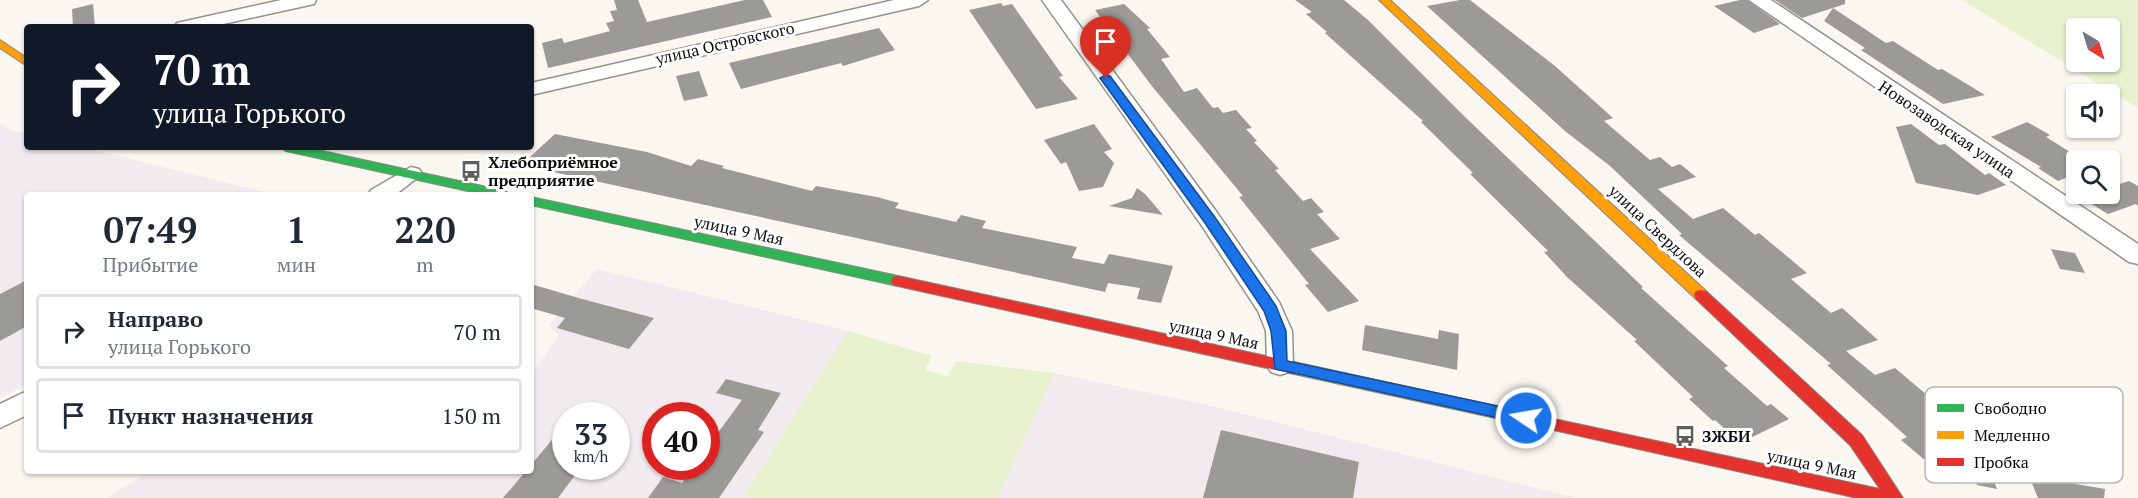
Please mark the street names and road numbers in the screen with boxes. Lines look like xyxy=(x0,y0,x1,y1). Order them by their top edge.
street label: улица Островского xyxy=(652,16,797,70)
street label: Новозаводская улица xyxy=(1874,75,2020,183)
street label: улица Свердлова xyxy=(1603,179,1712,282)
street label: улица 9 Мая xyxy=(691,210,786,250)
street label: улица 9 Мая xyxy=(1166,314,1261,354)
street label: улица 9 Мая xyxy=(1764,444,1859,484)

